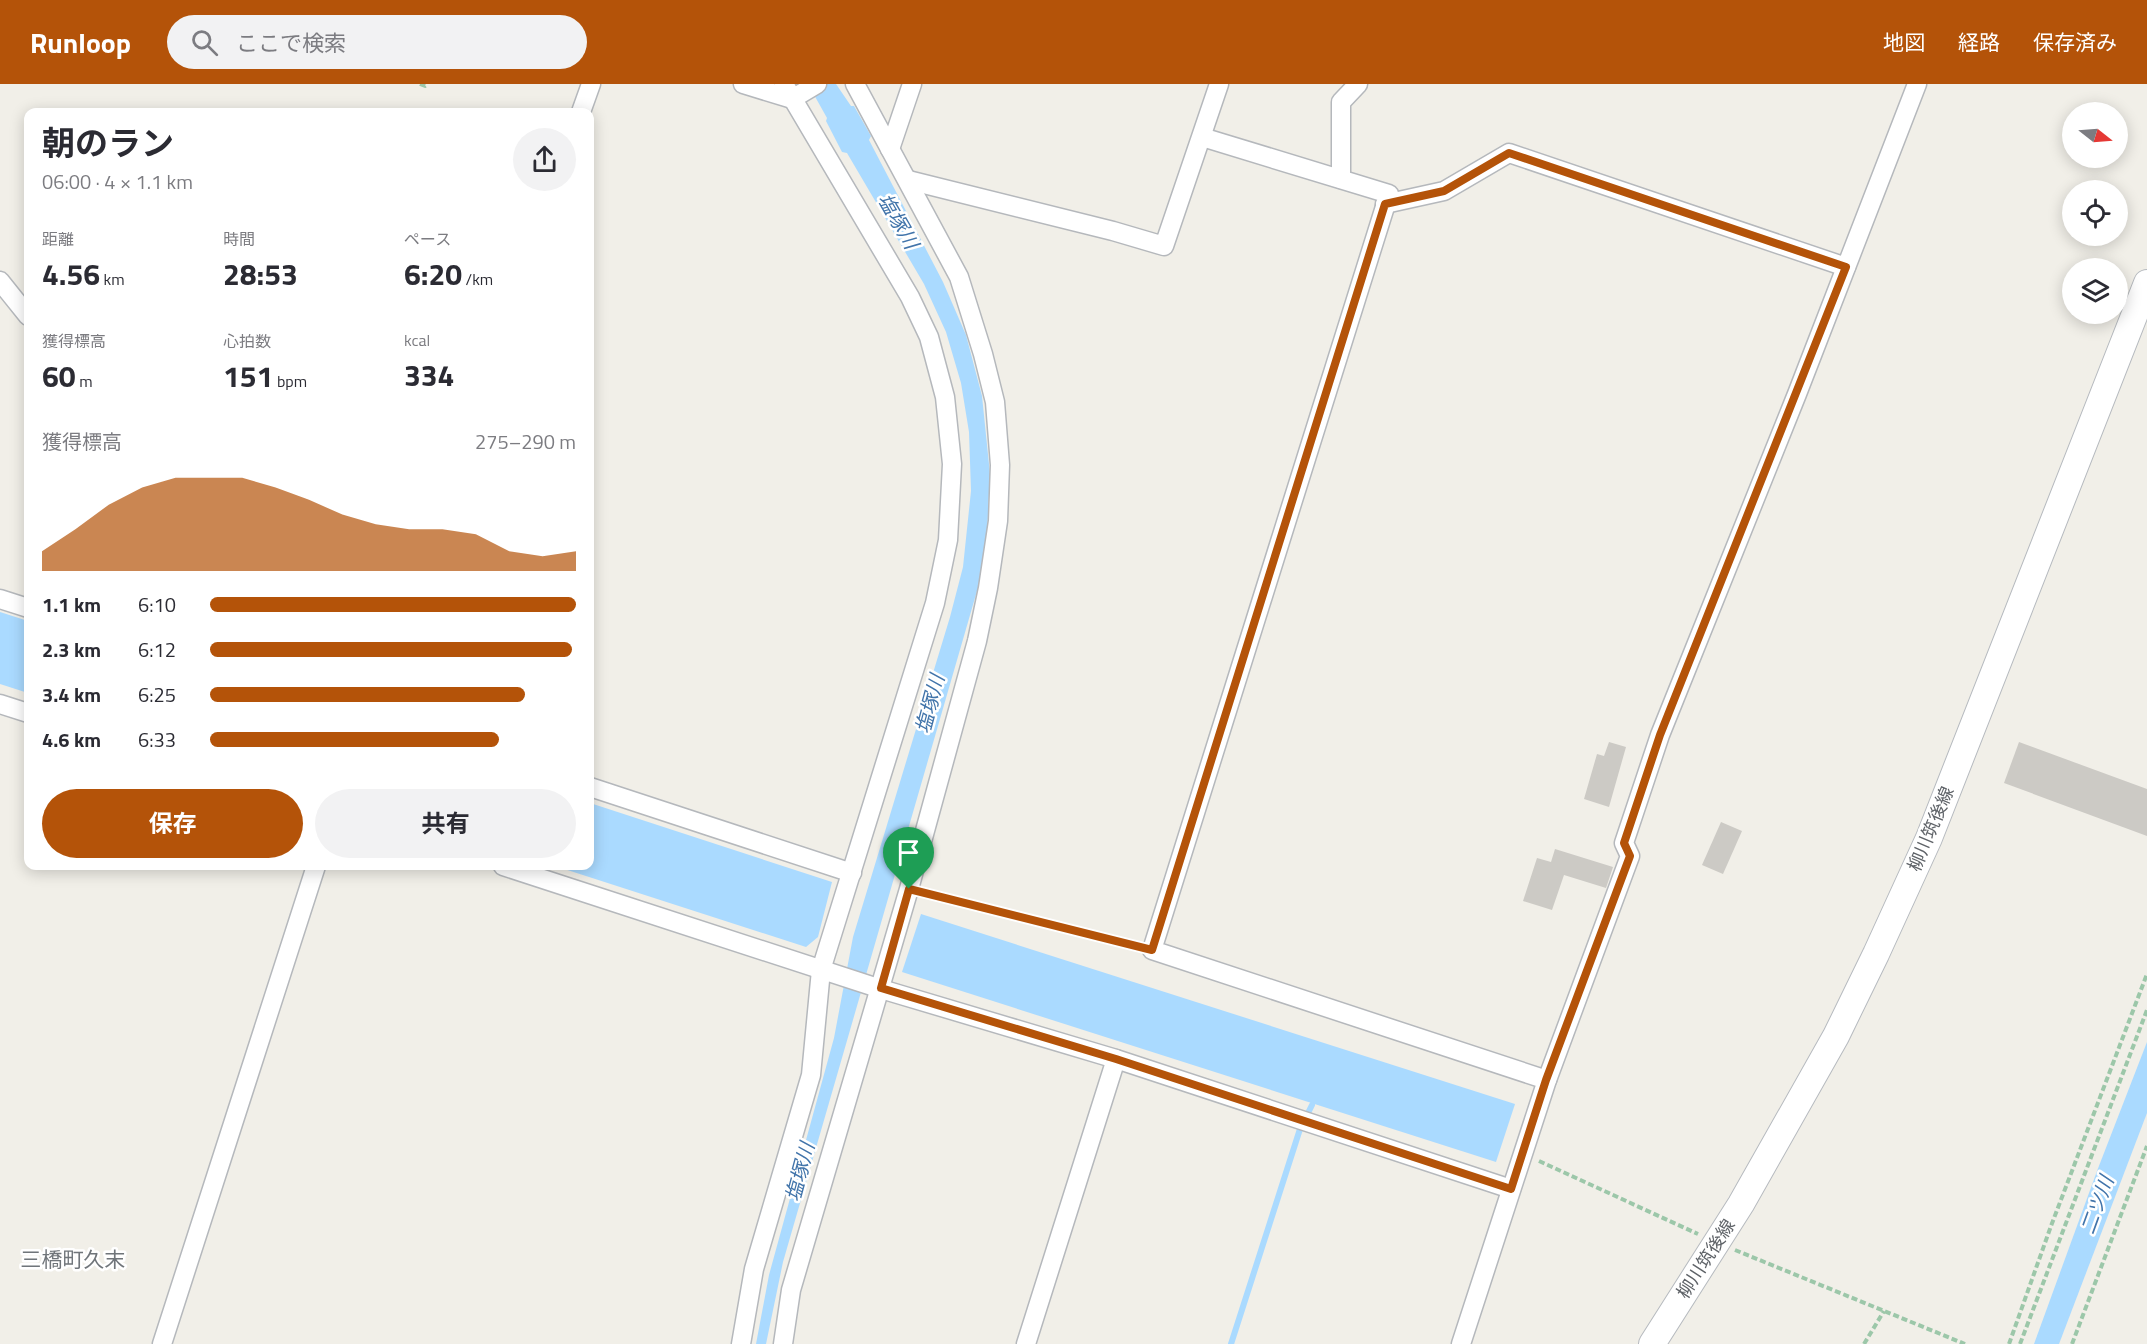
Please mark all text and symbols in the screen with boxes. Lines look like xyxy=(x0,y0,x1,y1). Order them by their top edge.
search box xyxy=(167,15,587,69)
text: Runloop xyxy=(30,21,131,64)
icon: search xyxy=(188,26,221,59)
text: ここで検索 xyxy=(236,26,346,60)
text: 地図 xyxy=(1883,26,1925,58)
text: 経路 xyxy=(1958,26,2000,58)
text: 保存済み xyxy=(2033,26,2117,58)
north arrow xyxy=(2062,102,2128,168)
map controls xyxy=(2062,102,2128,324)
text: 朝のラン xyxy=(42,118,174,168)
button: share xyxy=(513,128,576,191)
text: 06:00 · 4 × 1.1 km xyxy=(42,166,193,197)
button: locate xyxy=(2062,180,2128,246)
water label: 塩塚川 xyxy=(870,187,928,256)
text: 距離 xyxy=(42,227,74,251)
text: 時間 xyxy=(223,227,255,251)
text: ペース xyxy=(404,227,451,251)
text: 4.56 xyxy=(42,251,100,297)
text: 28:53 xyxy=(223,251,298,297)
text: 6:20 xyxy=(404,251,462,297)
button: layers xyxy=(2062,258,2128,324)
text: km xyxy=(100,267,125,291)
text: /km xyxy=(462,267,493,291)
text: kcal xyxy=(404,328,430,352)
text: 獲得標高 xyxy=(42,329,106,353)
text: 心拍数 xyxy=(223,329,271,353)
text: 334 xyxy=(404,352,454,398)
text: 60 xyxy=(42,353,76,399)
text: 151 xyxy=(223,353,273,399)
text: m xyxy=(76,369,93,393)
text: bpm xyxy=(273,369,307,393)
text: 獲得標高 xyxy=(42,426,122,457)
text: 275–290 m xyxy=(475,426,576,457)
text: 1.1 km xyxy=(42,589,101,620)
text: 6:10 xyxy=(138,589,176,620)
text: 2.3 km xyxy=(42,634,101,665)
text: 6:12 xyxy=(138,634,176,665)
water label: 塩塚川 xyxy=(907,669,953,737)
text: 3.4 km xyxy=(42,679,101,710)
text: 6:25 xyxy=(138,679,176,710)
text: 4.6 km xyxy=(42,724,101,755)
text: 6:33 xyxy=(138,724,176,755)
street label: 柳川筑後線 xyxy=(1901,782,1961,876)
button: 保存 xyxy=(42,789,303,858)
button: 共有 xyxy=(315,789,576,858)
pin xyxy=(883,827,934,889)
icon: arrive xyxy=(892,836,925,869)
water label: 塩塚川 xyxy=(777,1137,823,1205)
water label: 二ツ川 xyxy=(2072,1169,2122,1238)
street label: 柳川筑後線 xyxy=(1670,1214,1741,1304)
district label: 三橋町久末 xyxy=(21,1243,126,1275)

